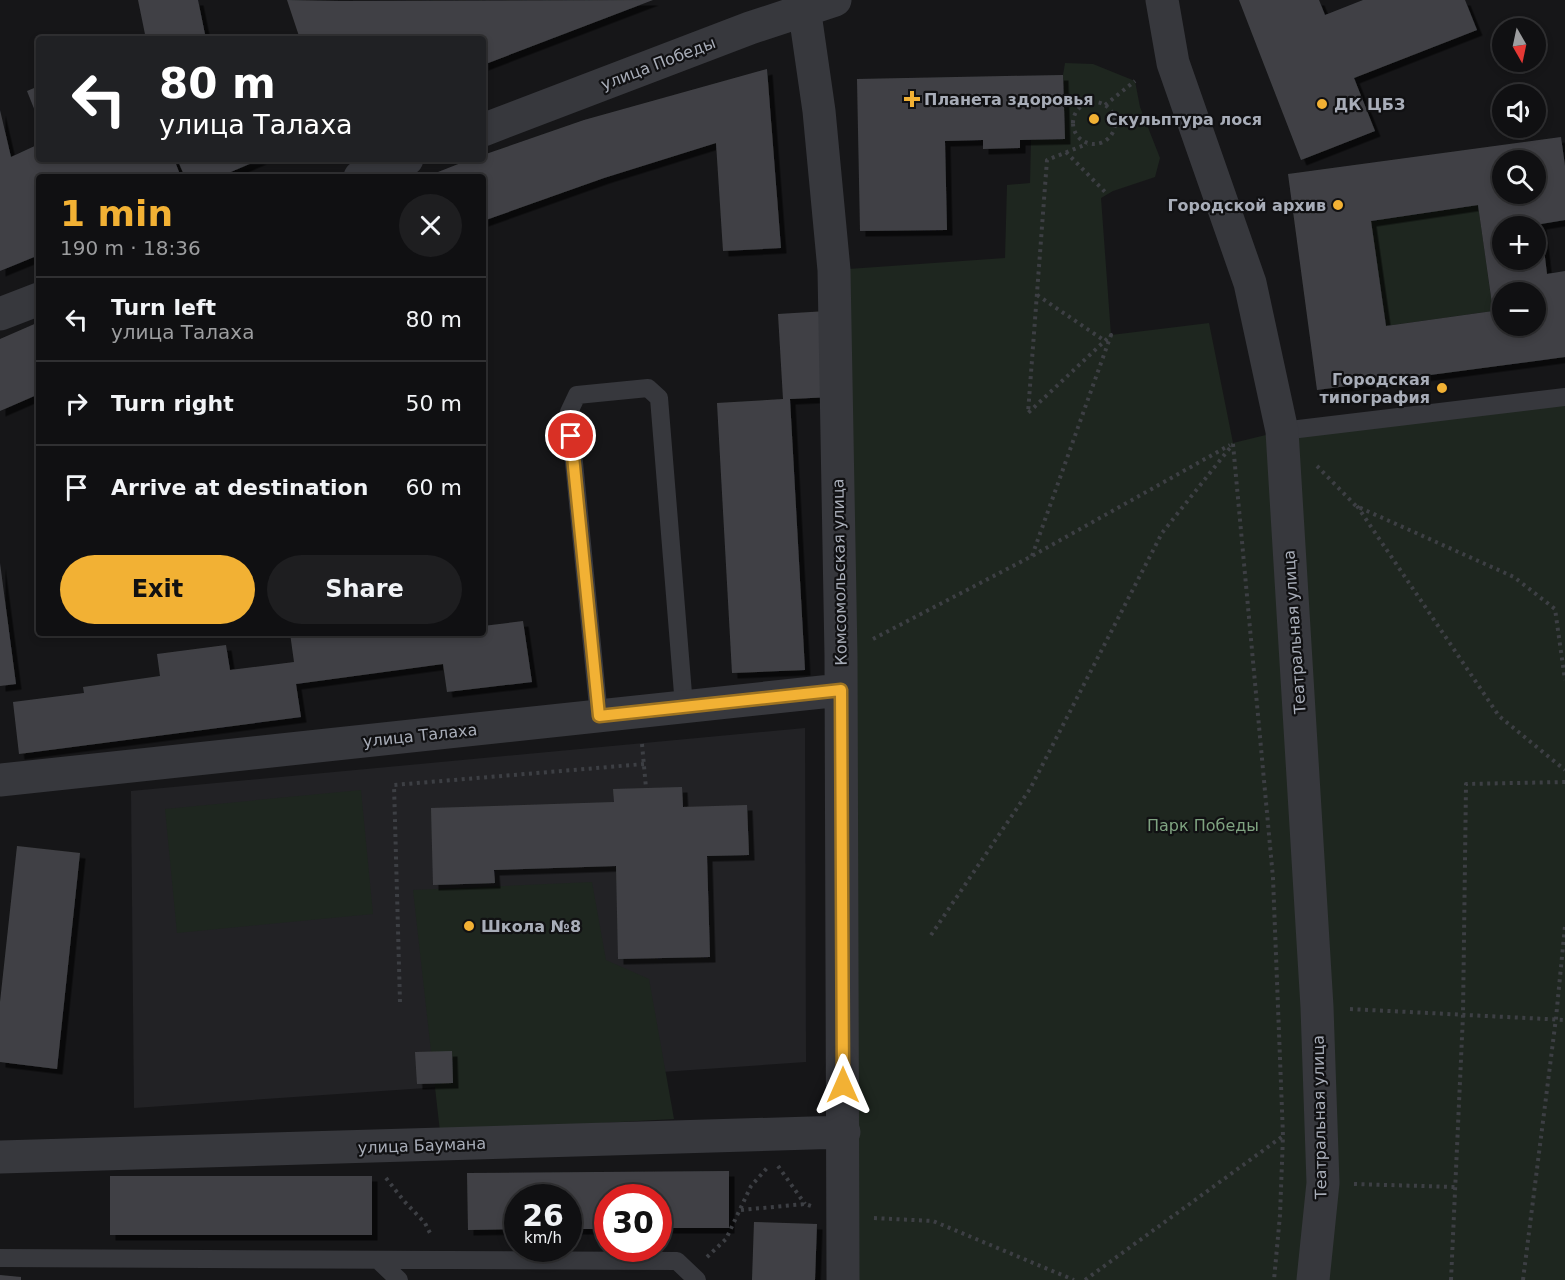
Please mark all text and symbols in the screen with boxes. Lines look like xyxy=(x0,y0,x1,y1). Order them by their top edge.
north arrow xyxy=(1492,18,1546,72)
map controls xyxy=(1492,18,1546,336)
street label: улица Победы xyxy=(598,33,718,94)
text: 80 m xyxy=(159,59,276,108)
icon: left xyxy=(60,60,138,138)
button: sound xyxy=(1492,84,1546,138)
place label: Планета здоровья xyxy=(924,90,1094,109)
marker: Планета здоровья xyxy=(905,92,919,106)
place label: ДК ЦБЗ xyxy=(1334,95,1405,114)
marker: ДК ЦБЗ xyxy=(1315,97,1329,111)
text: улица Талаха xyxy=(159,109,353,140)
place label: Скульптура лося xyxy=(1106,110,1262,129)
marker: Скульптура лося xyxy=(1087,112,1101,126)
button: search xyxy=(1492,150,1546,204)
text: 1 min xyxy=(60,193,173,234)
button: close xyxy=(399,194,462,257)
place label: Городской архив xyxy=(1167,196,1326,215)
marker: Городской архив xyxy=(1331,198,1345,212)
button: + xyxy=(1492,216,1546,270)
text: 190 m · 18:36 xyxy=(60,236,201,260)
button: − xyxy=(1492,282,1546,336)
text: Turn left xyxy=(111,295,216,320)
icon: left xyxy=(60,303,93,336)
text: 80 m xyxy=(406,307,462,332)
text: улица Талаха xyxy=(111,320,254,344)
place label: Городская типография xyxy=(1320,370,1430,407)
marker: Городская типография xyxy=(1435,381,1449,395)
icon: right xyxy=(60,387,93,420)
text: Turn right xyxy=(111,391,234,416)
text: 50 m xyxy=(406,391,462,416)
pin xyxy=(545,410,596,461)
icon: arrive xyxy=(554,419,587,452)
icon: arrive xyxy=(60,471,93,504)
text: Arrive at destination xyxy=(111,475,368,500)
text: 60 m xyxy=(406,475,462,500)
street label: Комсомольская улица xyxy=(828,478,851,666)
street label: Театральная улица xyxy=(1279,549,1310,715)
button: Exit xyxy=(60,555,255,624)
button: Share xyxy=(267,555,462,624)
street label: улица Талаха xyxy=(362,720,478,751)
park label: Парк Победы xyxy=(1147,816,1259,835)
place label: Школа №8 xyxy=(481,917,581,936)
marker: Школа №8 xyxy=(462,919,476,933)
street label: Театральная улица xyxy=(1309,1035,1330,1200)
position arrow xyxy=(811,1053,875,1117)
street label: улица Баумана xyxy=(358,1134,486,1157)
speed limit sign: 30 xyxy=(594,1184,672,1262)
text: 26 xyxy=(522,1198,564,1233)
text: km/h xyxy=(524,1229,562,1247)

